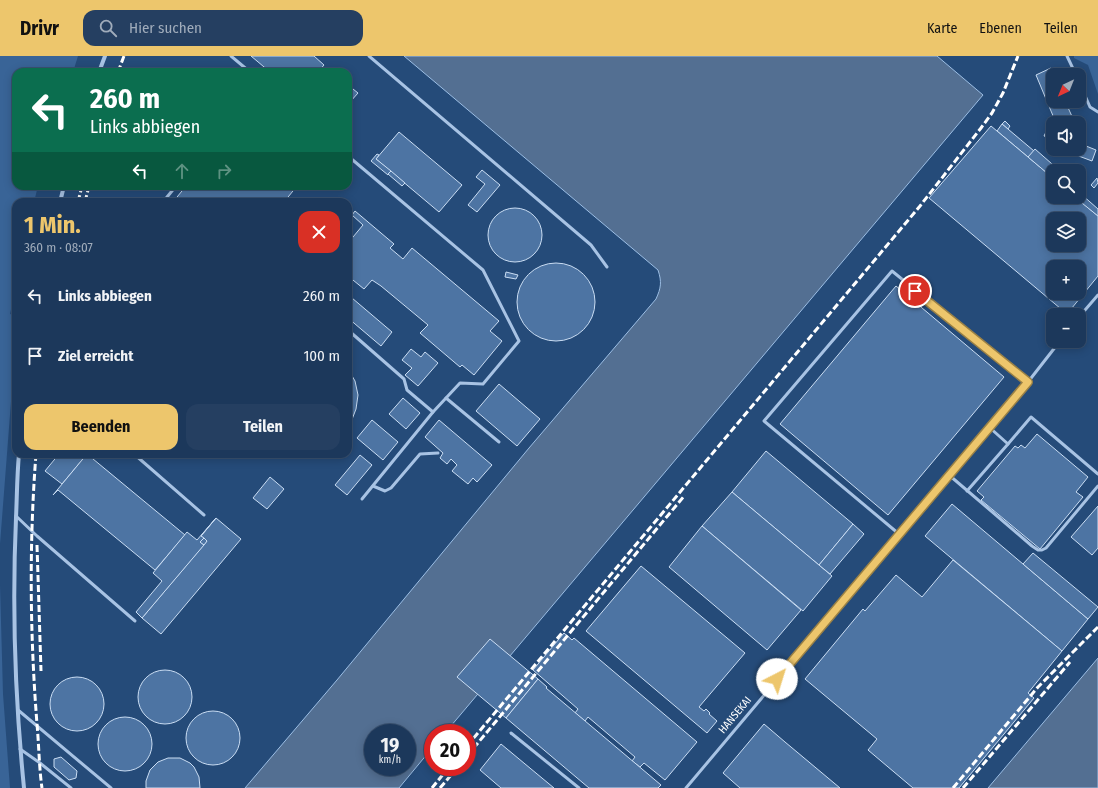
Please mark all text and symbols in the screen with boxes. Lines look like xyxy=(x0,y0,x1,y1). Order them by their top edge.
search box xyxy=(83,10,363,46)
text: Drivr xyxy=(20,17,59,40)
icon: search xyxy=(97,17,119,39)
text: Hier suchen xyxy=(129,19,202,37)
text: Karte xyxy=(927,20,957,37)
text: Ebenen xyxy=(979,20,1022,37)
text: Teilen xyxy=(1044,20,1078,37)
north arrow xyxy=(1046,68,1086,108)
map controls xyxy=(1046,68,1086,348)
text: 260 m xyxy=(90,82,160,115)
icon: left xyxy=(24,84,76,136)
text: Links abbiegen xyxy=(90,116,200,138)
button: sound xyxy=(1046,116,1086,156)
icon: left xyxy=(129,160,151,182)
icon: ahead xyxy=(171,160,193,182)
icon: right xyxy=(213,160,235,182)
button: search xyxy=(1046,164,1086,204)
text: 1 Min. xyxy=(24,211,81,239)
button: close xyxy=(298,211,340,253)
button: layers xyxy=(1046,212,1086,252)
text: 360 m · 08:07 xyxy=(24,240,93,255)
button: + xyxy=(1046,260,1086,300)
pin xyxy=(898,274,932,308)
icon: arrive xyxy=(904,280,926,302)
icon: left xyxy=(24,285,46,307)
text: Links abbiegen xyxy=(58,287,152,305)
text: 260 m xyxy=(303,287,340,305)
button: − xyxy=(1046,308,1086,348)
icon: arrive xyxy=(24,345,46,367)
text: Ziel erreicht xyxy=(58,347,133,365)
text: 100 m xyxy=(303,347,340,365)
button: Beenden xyxy=(24,404,178,450)
button: Teilen xyxy=(186,404,340,450)
position arrow xyxy=(756,658,798,700)
street label: HANSEKAI xyxy=(716,694,754,736)
speed limit sign: 20 xyxy=(424,724,476,776)
text: 19 xyxy=(381,733,399,757)
text: km/h xyxy=(379,754,401,766)

